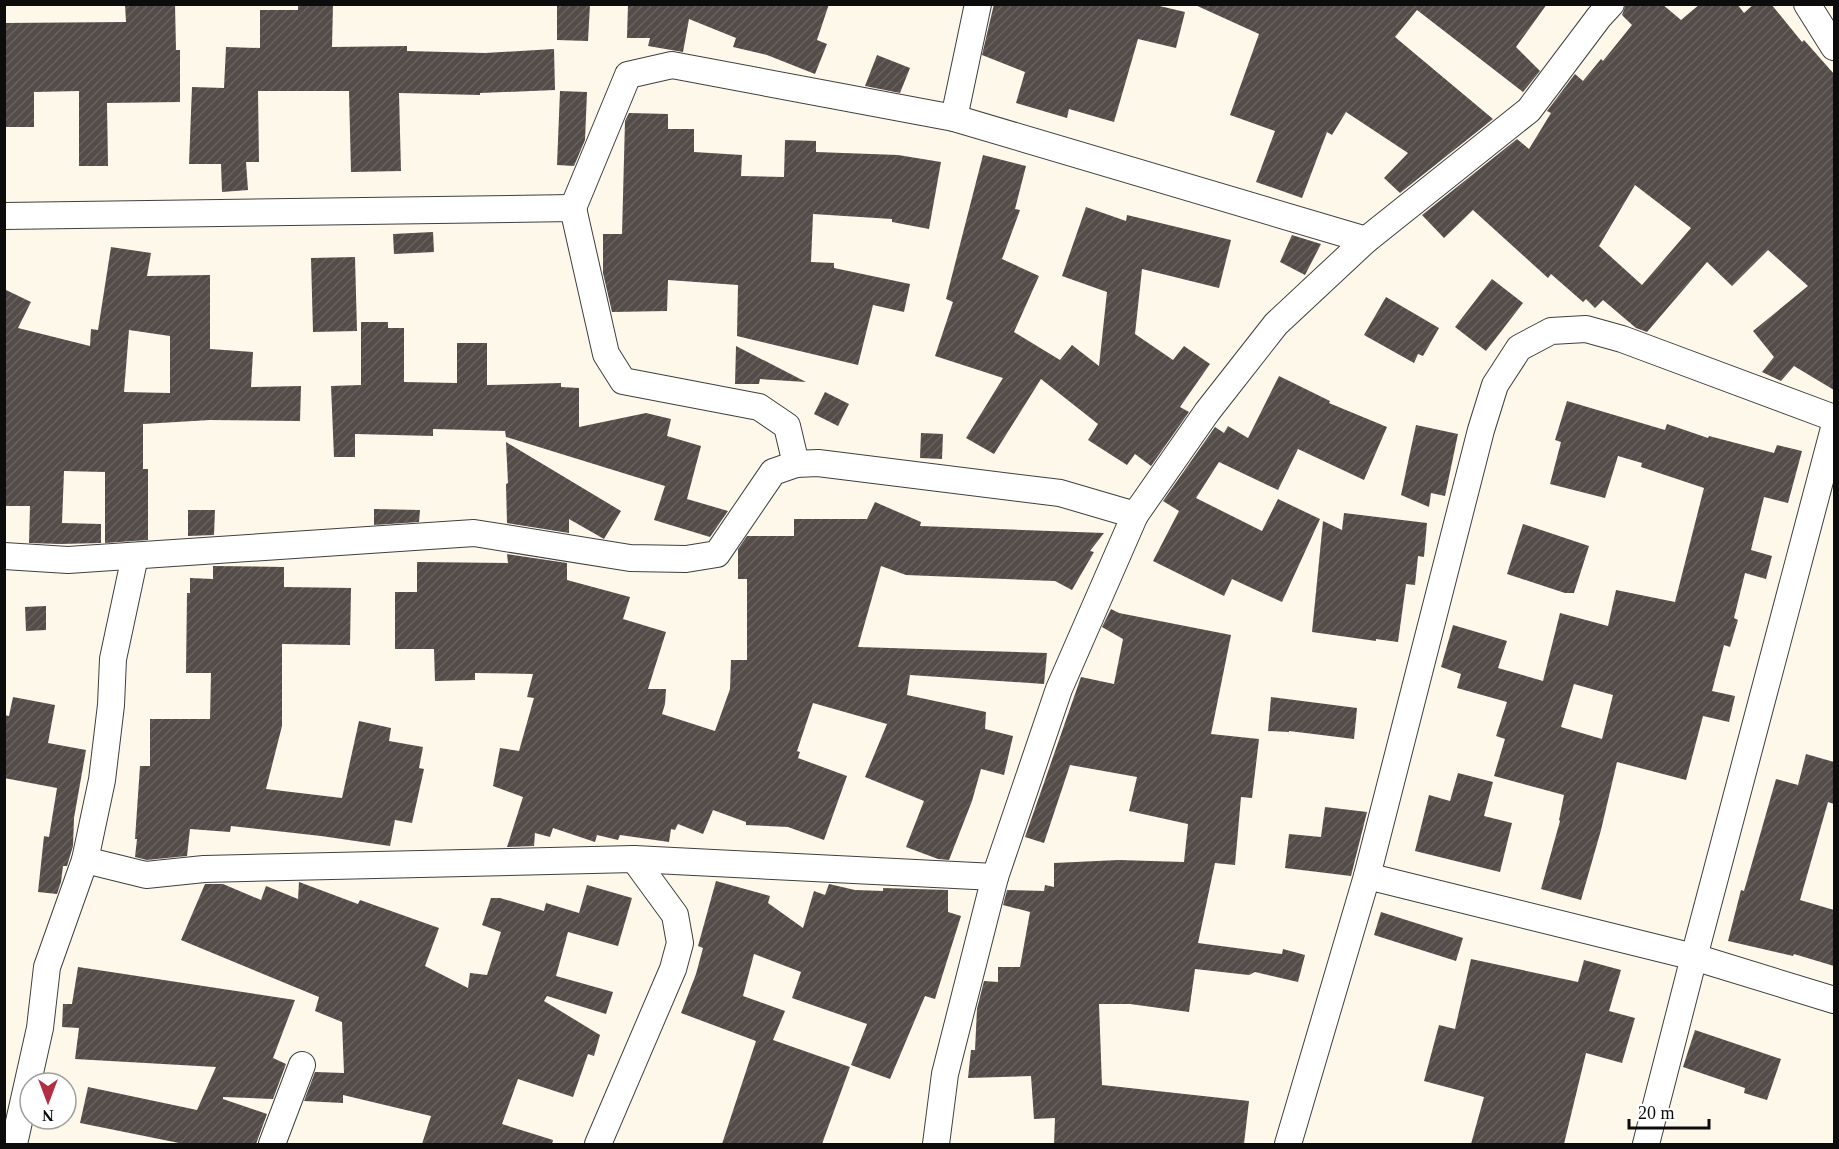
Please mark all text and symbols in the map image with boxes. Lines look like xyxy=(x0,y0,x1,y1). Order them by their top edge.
north arrow xyxy=(18,1071,78,1131)
scale bar xyxy=(1629,1092,1708,1130)
text: 20 m xyxy=(1638,1103,1675,1123)
text: N xyxy=(42,1107,54,1124)

